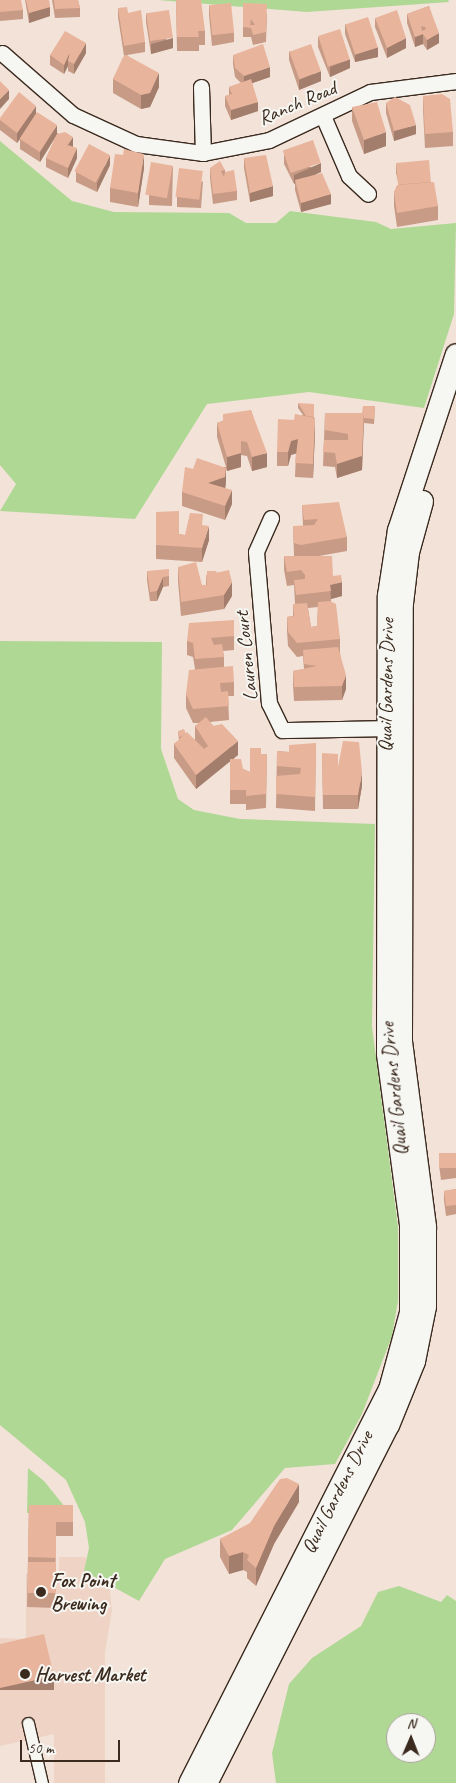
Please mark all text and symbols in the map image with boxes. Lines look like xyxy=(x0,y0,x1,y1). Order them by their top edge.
street label: Ranch Road xyxy=(254,76,340,130)
street label: Lauren Court xyxy=(229,610,263,702)
street label: Quail Gardens Drive xyxy=(373,618,399,752)
street label: Quail Gardens Drive xyxy=(375,1021,413,1157)
street label: Quail Gardens Drive xyxy=(296,1427,378,1557)
place label: Fox Point Brewing xyxy=(51,1568,115,1615)
marker: Fox Point Brewing xyxy=(35,1586,47,1598)
place label: Harvest Market xyxy=(35,1662,146,1686)
marker: Harvest Market xyxy=(19,1668,31,1680)
north arrow xyxy=(386,1713,436,1763)
text: N xyxy=(407,1715,416,1732)
scale bar xyxy=(22,1730,122,1762)
text: 50 m xyxy=(28,1739,54,1758)

